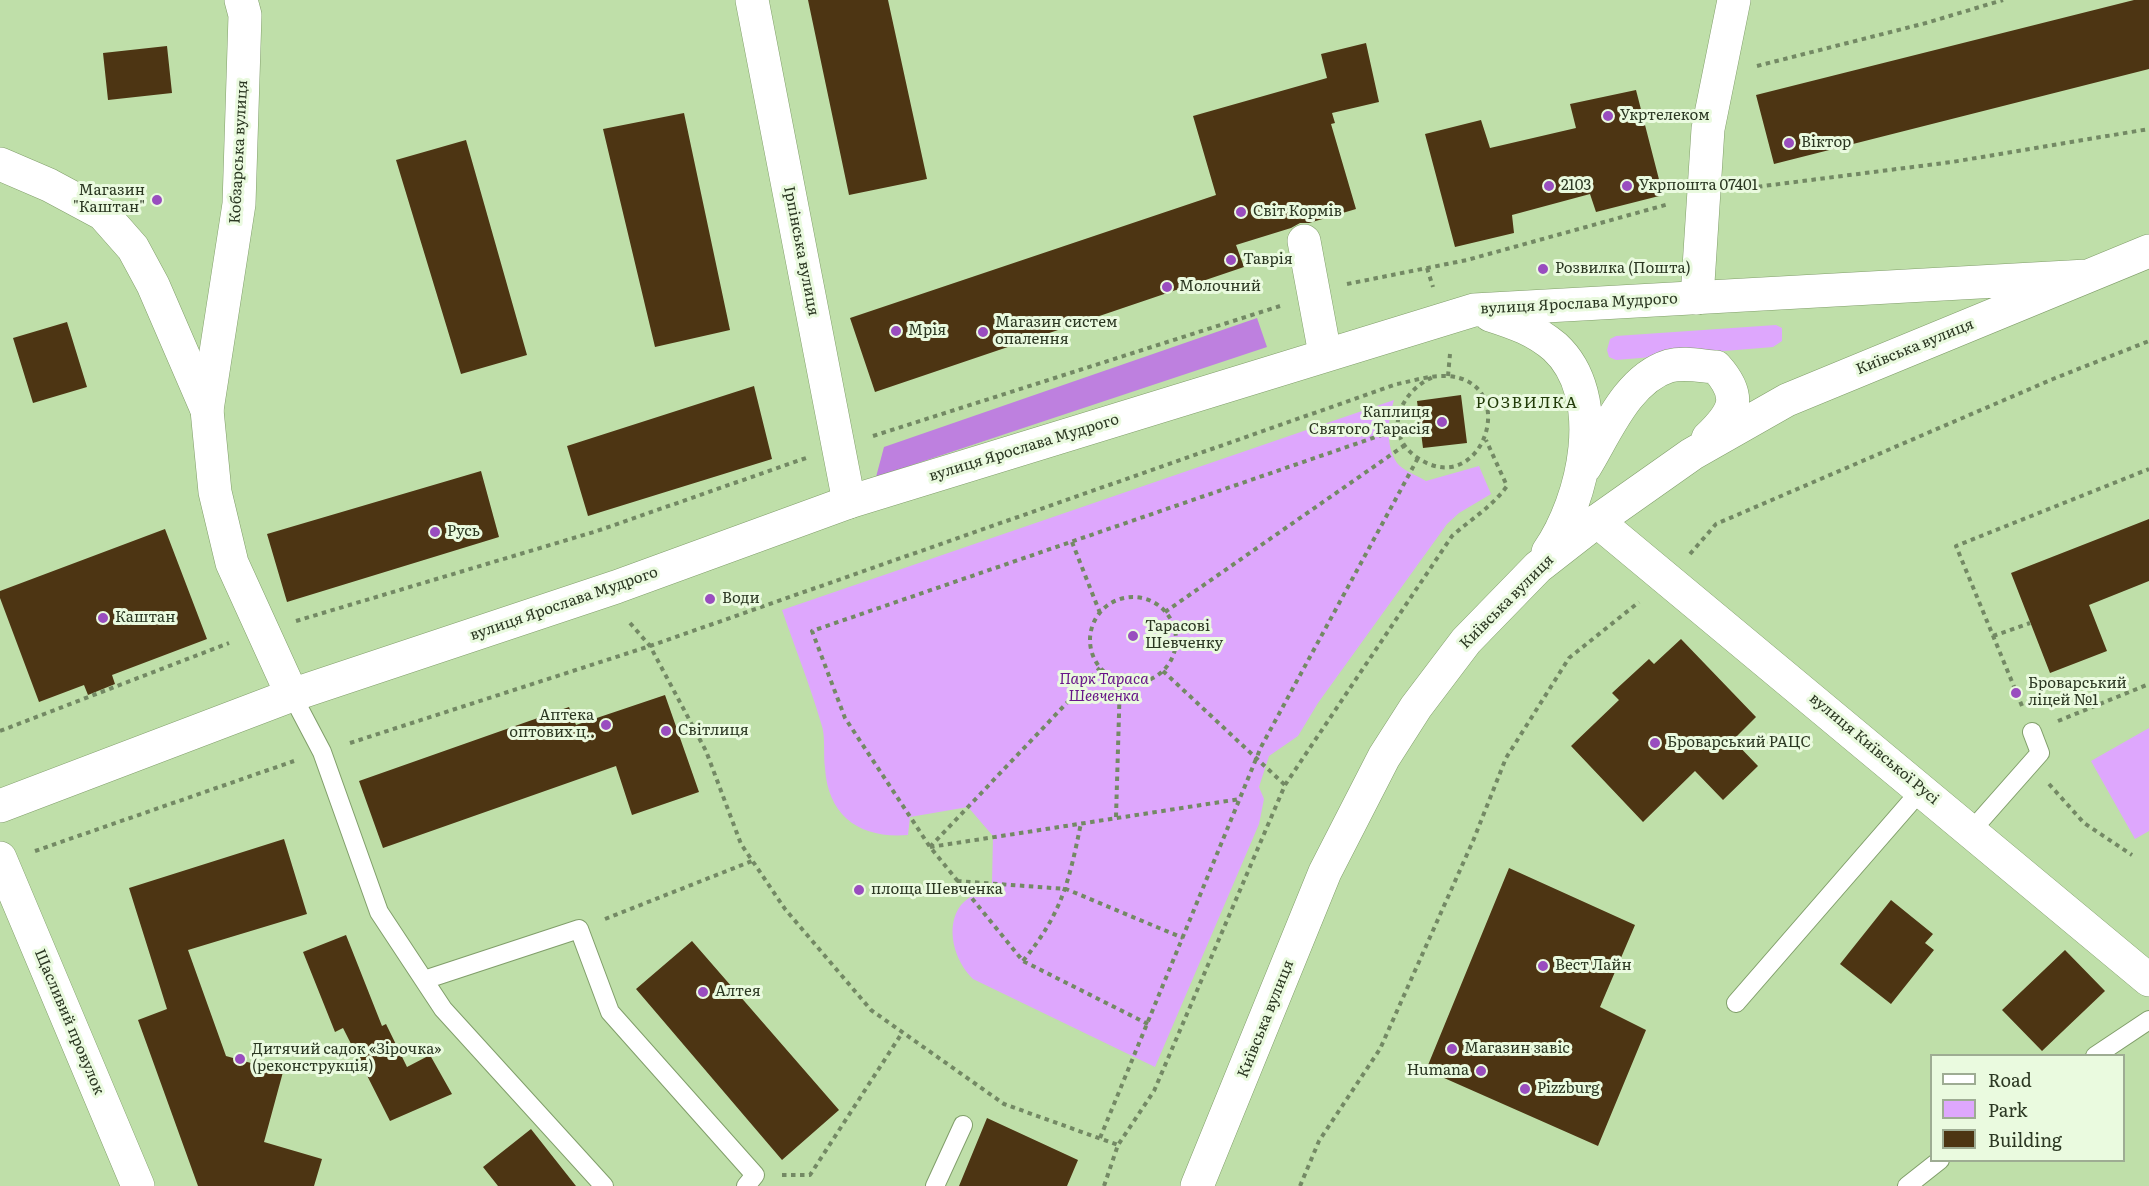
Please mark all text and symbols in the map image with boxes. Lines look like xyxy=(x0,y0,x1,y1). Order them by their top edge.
street label: Кобзарська вулиця xyxy=(226,80,252,224)
place label: Укртелеком xyxy=(1620,107,1710,125)
marker: Укртелеком xyxy=(1601,109,1615,123)
place label: Віктор xyxy=(1801,134,1851,152)
marker: Віктор xyxy=(1782,136,1796,150)
place label: 2103 xyxy=(1561,177,1591,195)
place label: Укрпошта 07401 xyxy=(1639,177,1758,195)
marker: 2103 xyxy=(1542,179,1556,193)
marker: Укрпошта 07401 xyxy=(1620,179,1634,193)
place label: Магазин "Каштан" xyxy=(73,182,145,217)
street label: Ірпінська вулиця xyxy=(780,185,822,317)
marker: Магазин "Каштан" xyxy=(150,193,164,207)
place label: Світ Кормів xyxy=(1253,203,1342,221)
marker: Світ Кормів xyxy=(1234,205,1248,219)
place label: Таврія xyxy=(1243,251,1293,269)
marker: Таврія xyxy=(1224,253,1238,267)
place label: Розвилка (Пошта) xyxy=(1555,260,1691,278)
marker: Розвилка (Пошта) xyxy=(1536,262,1550,276)
place label: Молочний xyxy=(1179,278,1261,296)
marker: Молочний xyxy=(1160,280,1174,294)
street label: вулиця Ярослава Мудрого xyxy=(1480,290,1678,318)
place label: Магазин систем опалення xyxy=(995,314,1118,349)
street label: Київська вулиця xyxy=(1853,315,1977,379)
place label: Мрія xyxy=(908,322,946,340)
marker: Мрія xyxy=(889,324,903,338)
marker: Магазин систем опалення xyxy=(976,325,990,339)
district label: РОЗВИЛКА xyxy=(1476,393,1578,413)
place label: Каплиця Святого Тарасія xyxy=(1309,404,1430,439)
street label: вулиця Ярослава Мудрого xyxy=(927,410,1121,486)
marker: Каплиця Святого Тарасія xyxy=(1435,415,1449,429)
place label: Русь xyxy=(447,523,480,541)
marker: Русь xyxy=(428,525,442,539)
street label: Київська вулиця xyxy=(1456,551,1558,653)
street label: вулиця Ярослава Мудрого xyxy=(468,563,660,645)
place label: Води xyxy=(722,590,760,608)
marker: Води xyxy=(703,592,717,606)
place label: Каштан xyxy=(115,609,175,627)
marker: Каштан xyxy=(96,611,110,625)
place label: Тарасові Шевченку xyxy=(1145,618,1223,653)
marker: Тарасові Шевченку xyxy=(1126,629,1140,643)
park label: Парк Тараса Шевченка xyxy=(1059,671,1149,706)
place label: Броварський ліцей №1 xyxy=(2028,675,2127,710)
marker: Броварський ліцей №1 xyxy=(2009,686,2023,700)
street label: вулиця Київської Русі xyxy=(1805,689,1943,809)
place label: Аптека оптових ц‥ xyxy=(509,707,594,742)
marker: Аптека оптових ц‥ xyxy=(599,718,613,732)
place label: Світлиця xyxy=(678,722,749,740)
marker: Світлиця xyxy=(659,724,673,738)
place label: Броварський РАЦС xyxy=(1667,734,1811,752)
marker: Броварський РАЦС xyxy=(1648,736,1662,750)
place label: площа Шевченка xyxy=(871,881,1003,899)
marker: площа Шевченка xyxy=(852,883,866,897)
street label: Щасливий провулок xyxy=(30,947,108,1097)
street label: Київська вулиця xyxy=(1234,957,1298,1081)
place label: Вест Лайн xyxy=(1555,957,1632,975)
marker: Вест Лайн xyxy=(1536,959,1550,973)
place label: Алтея xyxy=(715,983,761,1001)
marker: Алтея xyxy=(696,985,710,999)
place label: Магазин завіс xyxy=(1464,1040,1570,1058)
place label: Дитячий садок «Зірочка» (реконструкція) xyxy=(252,1041,442,1076)
marker: Магазин завіс xyxy=(1445,1042,1459,1056)
marker: Дитячий садок «Зірочка» (реконструкція) xyxy=(233,1052,247,1066)
legend xyxy=(1930,1054,2125,1162)
place label: Humana xyxy=(1407,1062,1469,1080)
marker: Humana xyxy=(1474,1064,1488,1078)
text: Road xyxy=(1988,1066,2032,1093)
place label: Pizzburg xyxy=(1537,1080,1600,1098)
marker: Pizzburg xyxy=(1518,1082,1532,1096)
text: Park xyxy=(1988,1096,2027,1123)
text: Building xyxy=(1988,1126,2062,1153)

